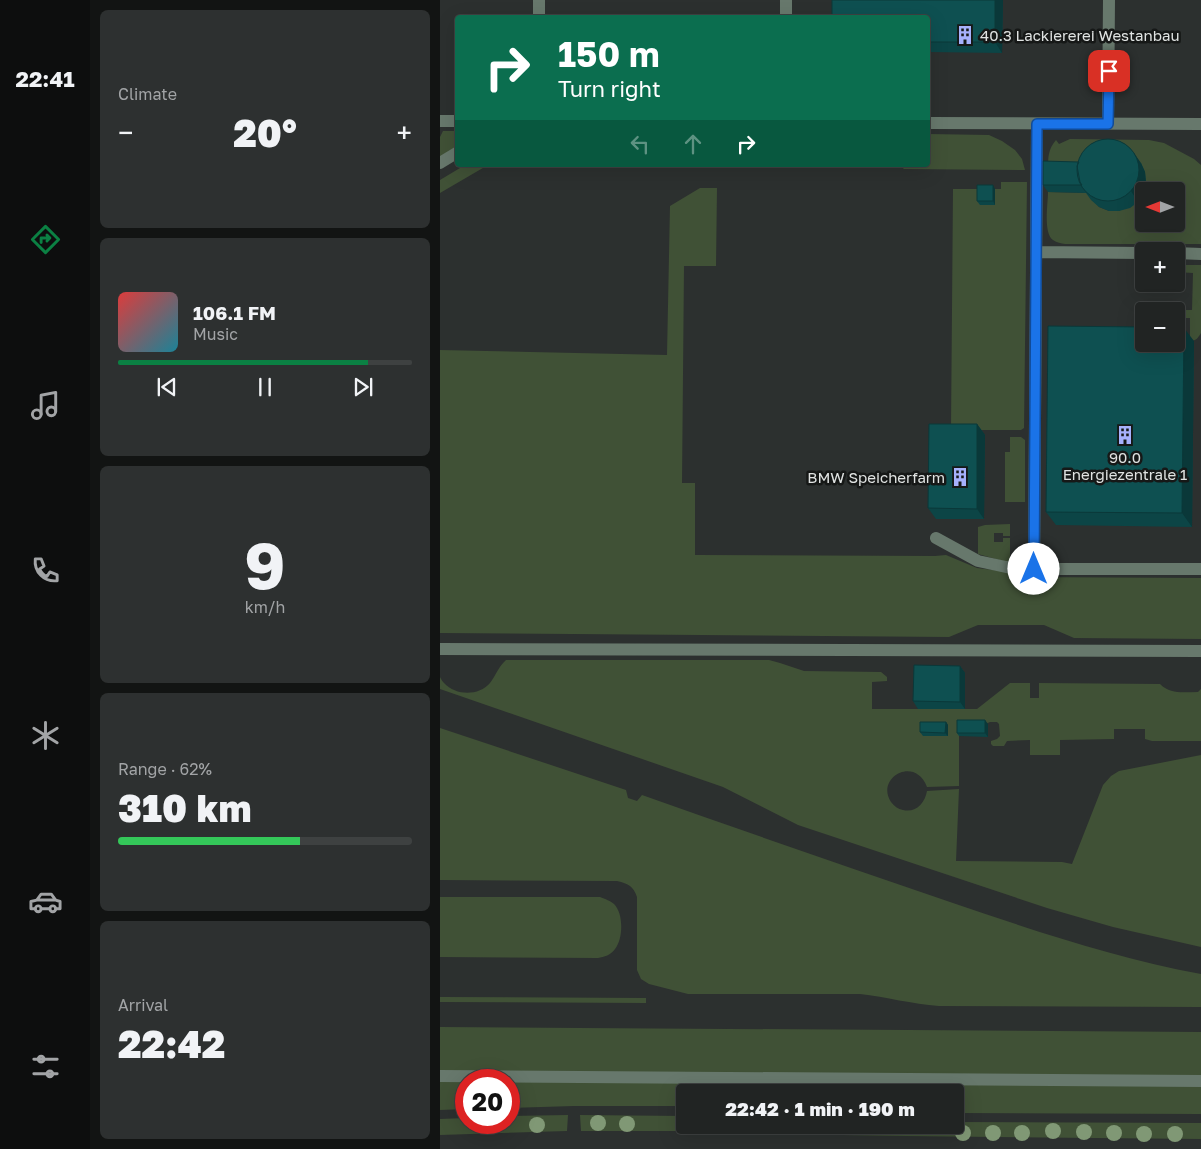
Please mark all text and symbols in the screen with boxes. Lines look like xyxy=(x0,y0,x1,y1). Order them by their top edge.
building icon: 40.3 Lackiererei Westanbau xyxy=(954,24,976,46)
place label: 40.3 Lackiererei Westanbau xyxy=(980,26,1180,44)
text: 150 m xyxy=(558,33,660,75)
icon: right xyxy=(475,35,540,100)
pin xyxy=(1088,50,1130,92)
icon: arrive xyxy=(1095,57,1123,85)
text: 22:41 xyxy=(16,65,74,92)
text: Turn right xyxy=(558,75,661,102)
text: Climate xyxy=(118,84,177,104)
text: 20° xyxy=(233,110,297,155)
text: − xyxy=(118,116,133,149)
text: + xyxy=(397,116,412,149)
icon: left xyxy=(626,130,654,158)
icon: ahead xyxy=(679,130,707,158)
icon: right xyxy=(732,130,760,158)
north arrow xyxy=(1135,182,1185,232)
map controls xyxy=(1135,182,1185,352)
icon: directions xyxy=(28,222,63,257)
button: + xyxy=(1135,242,1185,292)
text: 106.1 FM xyxy=(193,301,276,324)
button: − xyxy=(1135,302,1185,352)
text: Music xyxy=(193,324,238,344)
icon: previous xyxy=(153,373,181,401)
icon: pause xyxy=(251,373,279,401)
icon: next xyxy=(349,373,377,401)
icon: music xyxy=(28,388,63,423)
building icon: 90.0 Energiezentrale 1 xyxy=(1114,424,1136,446)
place label: 90.0 Energiezentrale 1 xyxy=(1063,448,1187,483)
building icon: BMW Speicherfarm xyxy=(949,466,971,488)
place label: BMW Speicherfarm xyxy=(807,468,945,486)
text: 9 xyxy=(244,525,286,603)
position arrow xyxy=(1007,542,1059,594)
icon: phone xyxy=(28,553,63,588)
text: km/h xyxy=(245,597,285,617)
icon: climate xyxy=(28,718,63,753)
text: Range · 62% xyxy=(118,759,212,779)
text: 310 km xyxy=(118,785,252,830)
icon: car xyxy=(28,884,63,919)
text: Arrival xyxy=(118,995,168,1015)
text: 22:42 xyxy=(118,1021,225,1066)
icon: filters xyxy=(28,1049,63,1084)
speed limit sign: 20 xyxy=(455,1069,520,1134)
text: 22:42 · 1 min · 190 m xyxy=(725,1097,915,1120)

